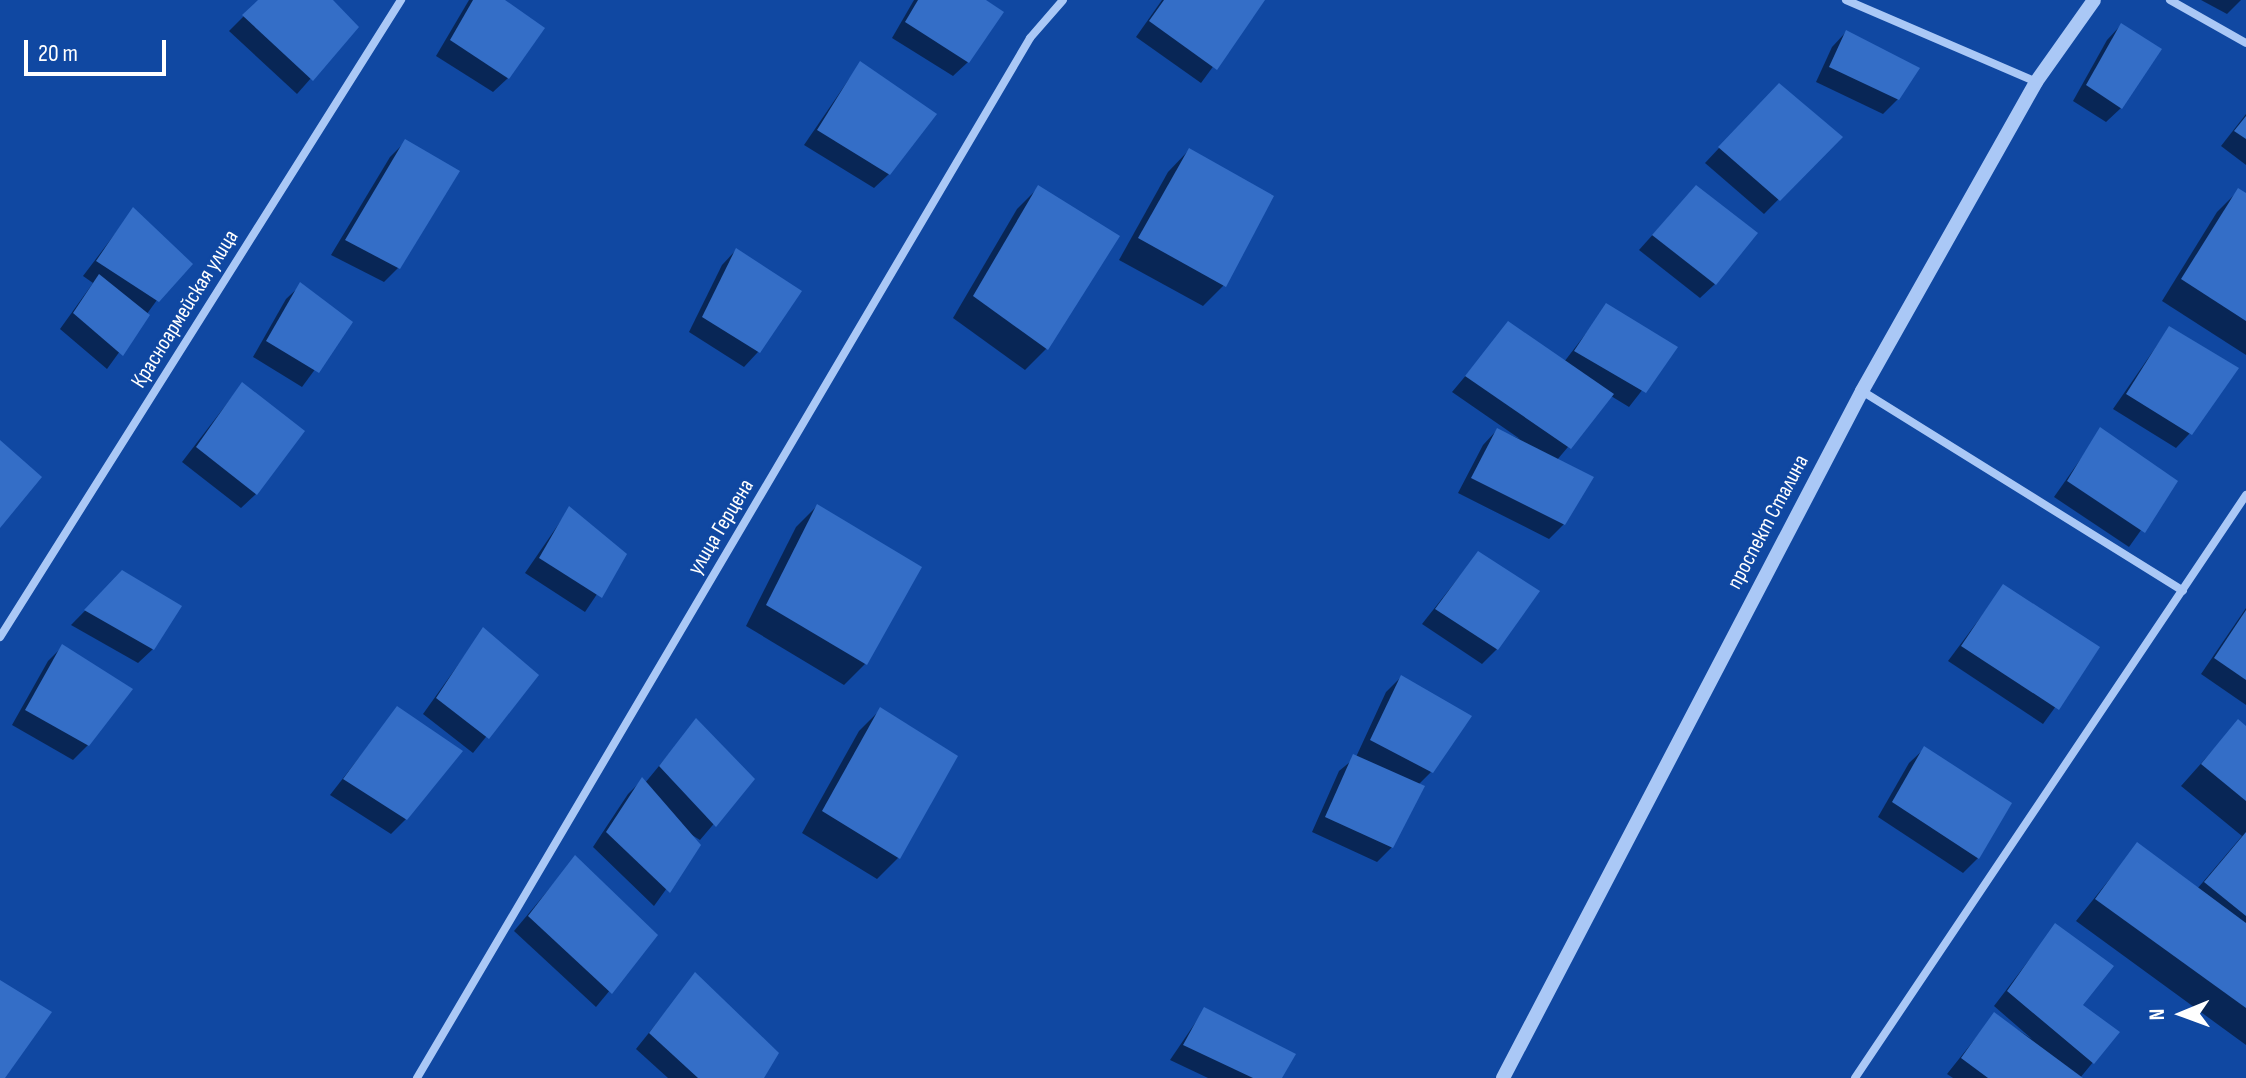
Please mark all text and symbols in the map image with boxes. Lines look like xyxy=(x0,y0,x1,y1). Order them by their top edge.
scale bar xyxy=(28,24,170,74)
text: 20 m xyxy=(38,39,78,68)
street label: Красноармейская улица xyxy=(126,225,244,393)
street label: проспект Сталина xyxy=(1722,450,1814,594)
street label: улица Герцена xyxy=(682,474,760,580)
north arrow xyxy=(2142,974,2222,1054)
text: N xyxy=(2144,1008,2171,1021)

